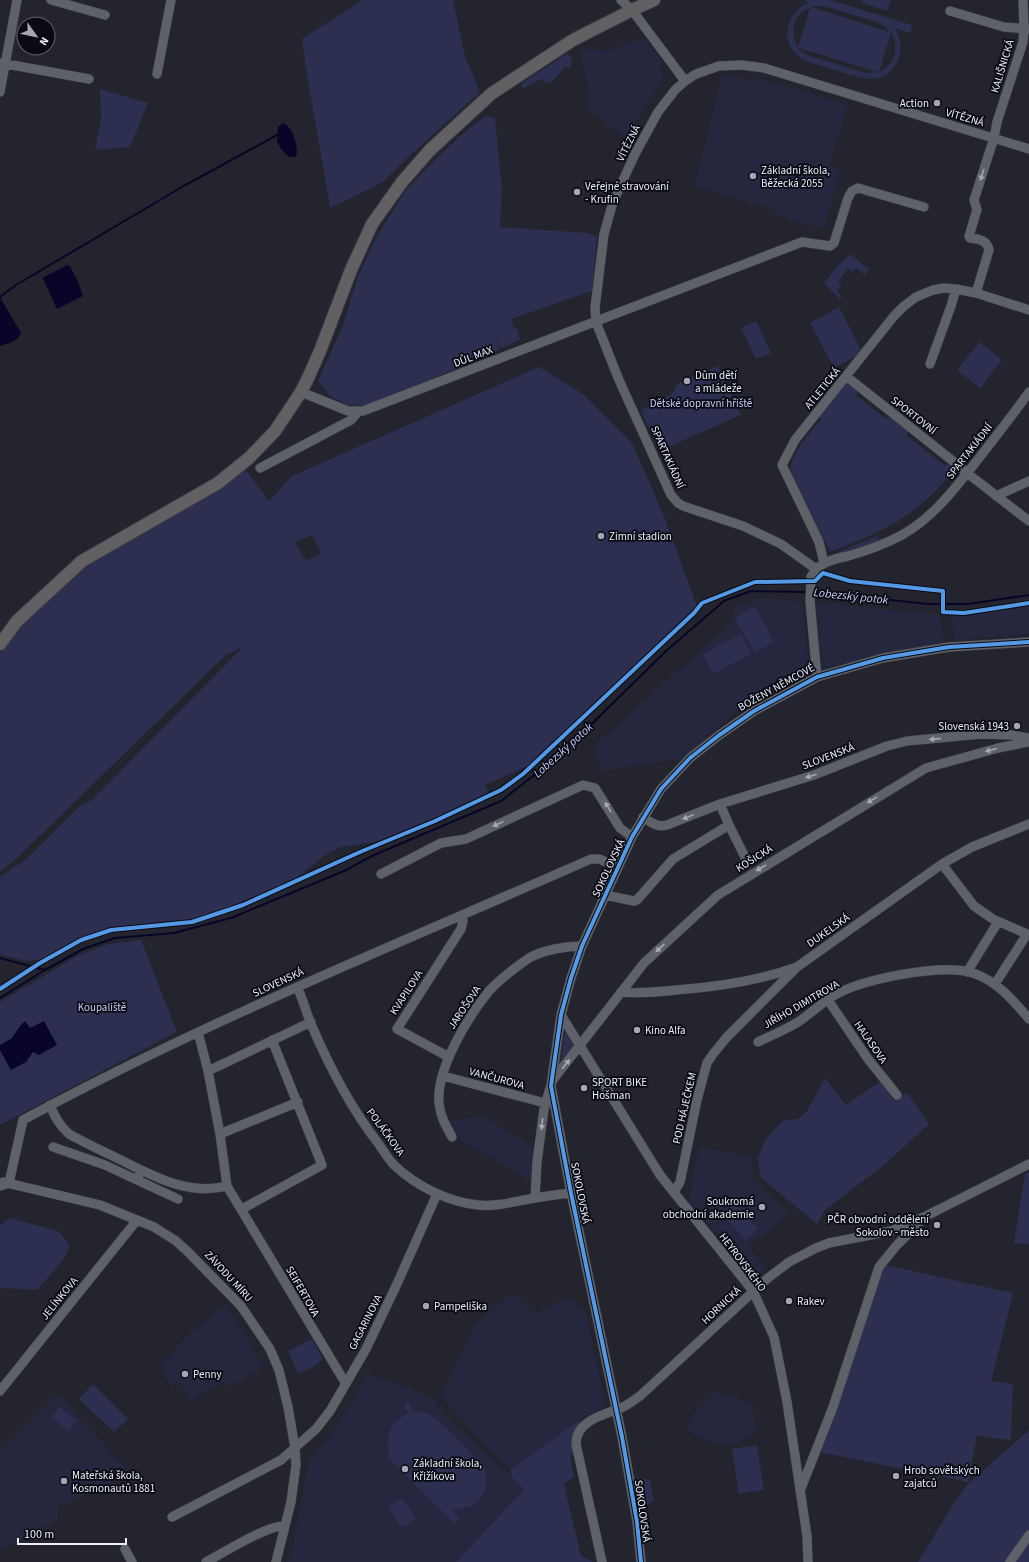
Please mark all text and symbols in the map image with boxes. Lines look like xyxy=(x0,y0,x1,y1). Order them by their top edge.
north arrow xyxy=(16,16,56,56)
text: N xyxy=(36,34,52,48)
street label: KALIŠNICKÁ xyxy=(987,38,1018,95)
place label: Action xyxy=(900,96,929,111)
marker: Action xyxy=(932,98,942,108)
street label: VÍTĚZNÁ xyxy=(944,105,986,130)
street label: VÍTĚZNÁ xyxy=(613,122,644,164)
place label: Základní škola, Běžecká 2055 xyxy=(761,163,830,191)
one-way arrow xyxy=(979,169,985,181)
marker: Základní škola, Běžecká 2055 xyxy=(748,171,758,181)
place label: Veřejné stravování - Krufin xyxy=(585,179,669,207)
marker: Veřejné stravování - Krufin xyxy=(572,187,582,197)
street label: DŮL MAX xyxy=(451,342,495,371)
street label: ATLETICKÁ xyxy=(801,364,844,412)
place label: Dům dětí a mládeže xyxy=(695,368,742,396)
marker: Dům dětí a mládeže xyxy=(682,376,692,386)
street label: SPORTOVNÍ xyxy=(888,393,940,439)
park label: Dětské dopravní hřiště xyxy=(650,396,753,411)
street label: SPARTAKIÁDNÍ xyxy=(943,419,997,482)
street label: SPARTAKIÁDNÍ xyxy=(647,423,688,492)
place label: Zimní stadion xyxy=(609,529,672,544)
marker: Zimní stadion xyxy=(596,531,606,541)
water label: Lobezský potok xyxy=(813,584,890,609)
street label: BOŽENY NĚMCOVÉ xyxy=(735,660,817,715)
water label: Lobezský potok xyxy=(530,719,597,782)
place label: Slovenská 1943 xyxy=(938,719,1009,734)
marker: Slovenská 1943 xyxy=(1012,721,1022,731)
one-way arrow xyxy=(929,735,941,742)
street label: SLOVENSKÁ xyxy=(800,740,856,773)
one-way arrow xyxy=(985,747,997,753)
one-way arrow xyxy=(804,773,816,779)
one-way arrow xyxy=(866,797,878,804)
one-way arrow xyxy=(604,802,611,813)
one-way arrow xyxy=(682,814,694,820)
one-way arrow xyxy=(492,821,503,827)
street label: SOKOLOVSKÁ xyxy=(588,837,628,900)
street label: KOŠICKÁ xyxy=(733,841,776,876)
one-way arrow xyxy=(755,864,767,871)
street label: DUKELSKÁ xyxy=(804,910,853,951)
one-way arrow xyxy=(655,943,665,953)
street label: SLOVENSKÁ xyxy=(250,964,306,1001)
street label: KVAPILOVA xyxy=(386,967,426,1018)
street label: JIŘÍHO DIMITROVA xyxy=(761,977,842,1032)
street label: JAROŠOVA xyxy=(444,983,484,1032)
park label: Koupaliště xyxy=(78,1000,127,1015)
street label: HALASOVA xyxy=(850,1018,891,1067)
place label: Kino Alfa xyxy=(645,1023,686,1038)
marker: Kino Alfa xyxy=(632,1025,642,1035)
one-way arrow xyxy=(561,1058,570,1069)
street label: VANČUROVA xyxy=(468,1064,526,1093)
street label: POD HÁJEČKEM xyxy=(669,1071,700,1145)
place label: SPORT BIKE Hošman xyxy=(592,1075,647,1103)
marker: SPORT BIKE Hošman xyxy=(579,1083,589,1093)
street label: POLÁČKOVA xyxy=(363,1105,408,1159)
one-way arrow xyxy=(539,1118,545,1130)
street label: SOKOLOVSKÁ xyxy=(567,1161,594,1225)
place label: Soukromá obchodní akademie xyxy=(663,1194,755,1222)
marker: Soukromá obchodní akademie xyxy=(757,1202,767,1212)
place label: PČR obvodní oddělení Sokolov - město xyxy=(827,1212,929,1240)
marker: PČR obvodní oddělení Sokolov - město xyxy=(932,1220,942,1230)
street label: HEYROVSKÉHO xyxy=(716,1230,770,1295)
street label: ZÁVODU MÍRU xyxy=(201,1248,256,1305)
street label: SEIFERTOVA xyxy=(282,1263,323,1319)
street label: JELÍNKOVA xyxy=(37,1274,81,1323)
street label: HORNICKÁ xyxy=(698,1283,744,1328)
street label: GAGARINOVA xyxy=(345,1292,386,1352)
place label: Rakev xyxy=(797,1294,825,1309)
marker: Rakev xyxy=(784,1296,794,1306)
place label: Pampeliška xyxy=(434,1299,487,1314)
marker: Pampeliška xyxy=(421,1301,431,1311)
place label: Penny xyxy=(193,1367,222,1382)
marker: Penny xyxy=(180,1369,190,1379)
place label: Základní škola, Křižíkova xyxy=(413,1456,482,1484)
place label: Hrob sovětských zajatců xyxy=(904,1463,980,1491)
marker: Základní škola, Křižíkova xyxy=(400,1464,410,1474)
place label: Mateřská škola, Kosmonautů 1881 xyxy=(72,1468,155,1496)
marker: Hrob sovětských zajatců xyxy=(891,1471,901,1481)
marker: Mateřská škola, Kosmonautů 1881 xyxy=(59,1476,69,1486)
street label: SOKOLOVSKÁ xyxy=(631,1479,654,1543)
scale bar xyxy=(18,1520,126,1546)
text: 100 m xyxy=(24,1526,54,1543)

